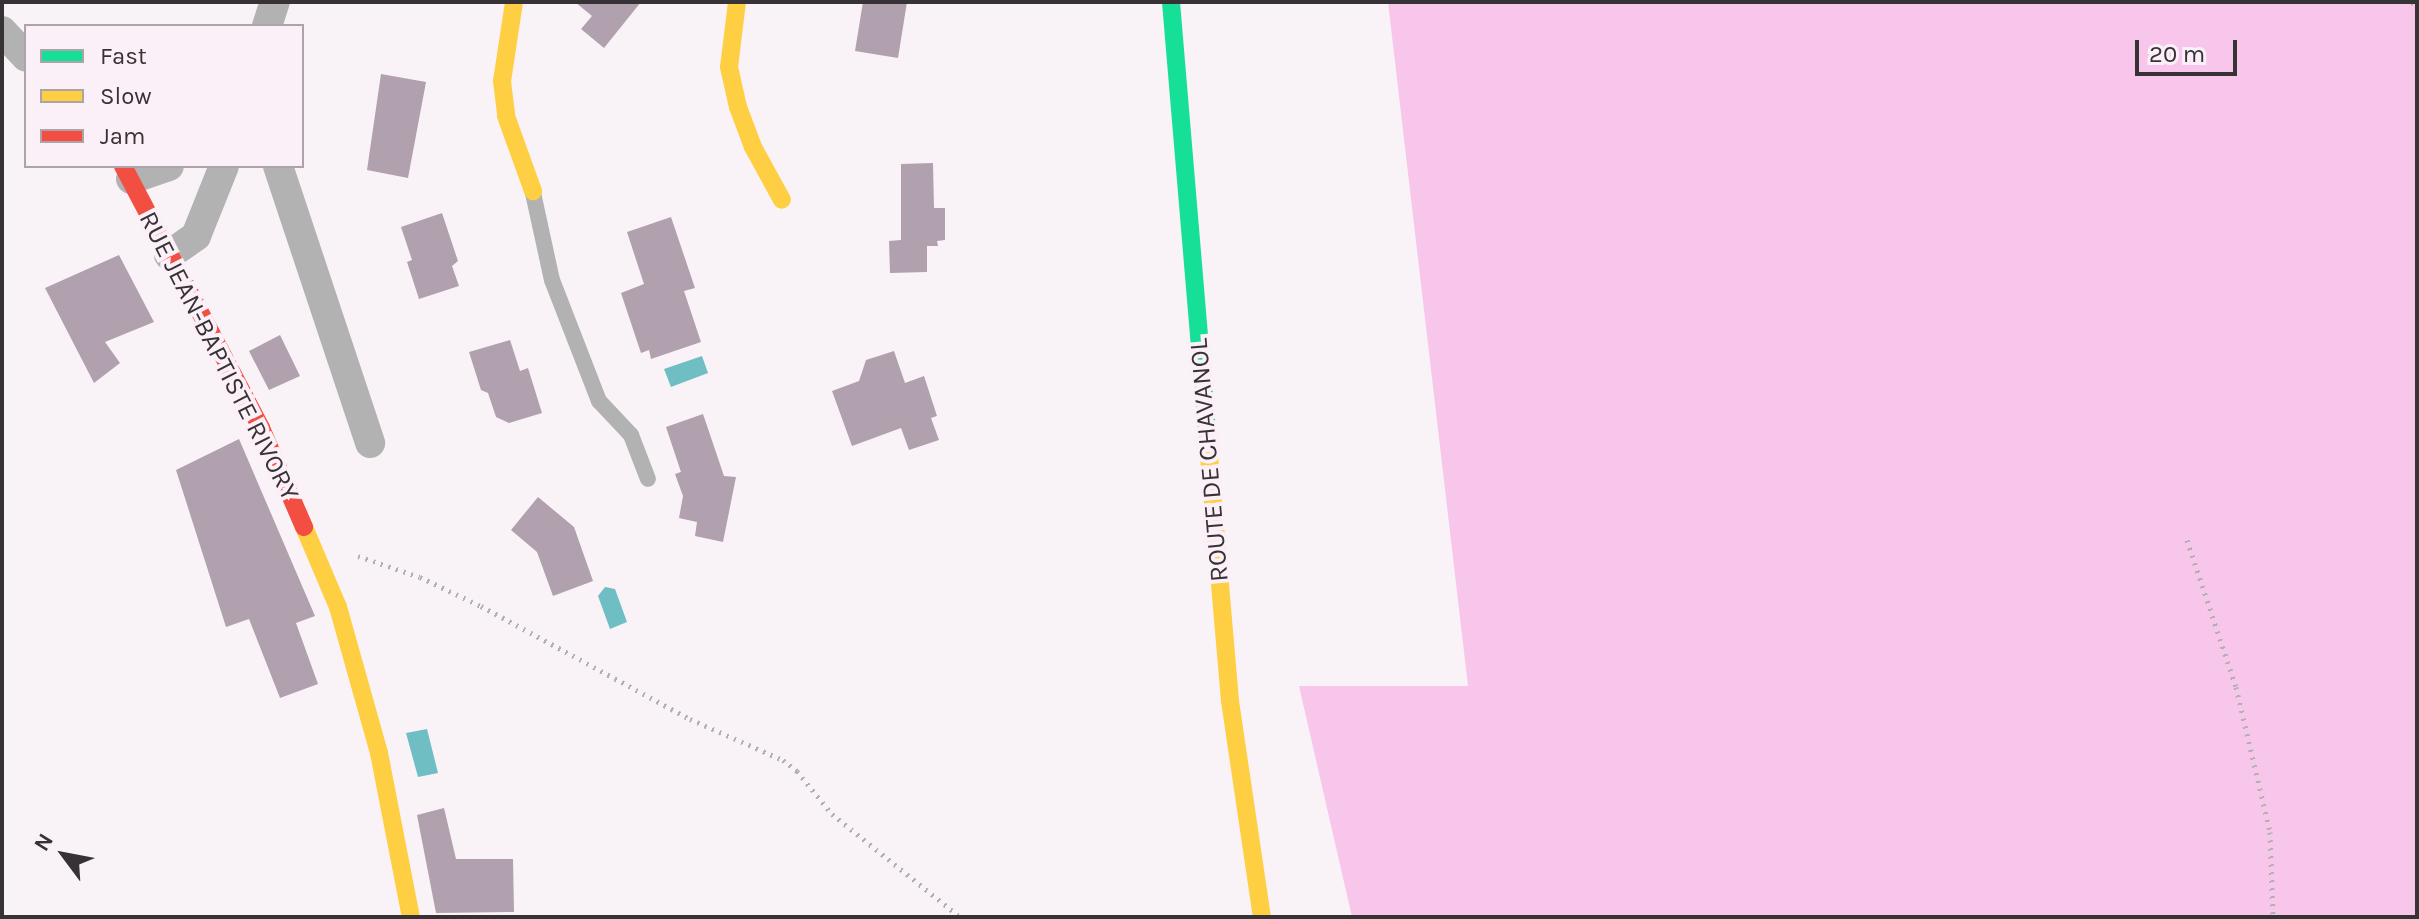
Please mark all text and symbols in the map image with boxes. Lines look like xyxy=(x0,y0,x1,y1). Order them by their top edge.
legend xyxy=(24,24,304,168)
scale bar xyxy=(2139,24,2241,74)
text: 20 m xyxy=(2149,40,2205,68)
text: Fast xyxy=(100,42,147,70)
text: Slow xyxy=(100,82,152,110)
text: Jam xyxy=(100,122,145,150)
street label: RUE JEAN-BAPTISTE RIVORY xyxy=(132,206,306,506)
street label: ROUTE DE CHAVANOL xyxy=(1183,337,1235,583)
north arrow xyxy=(24,815,104,895)
text: N xyxy=(28,829,59,856)

